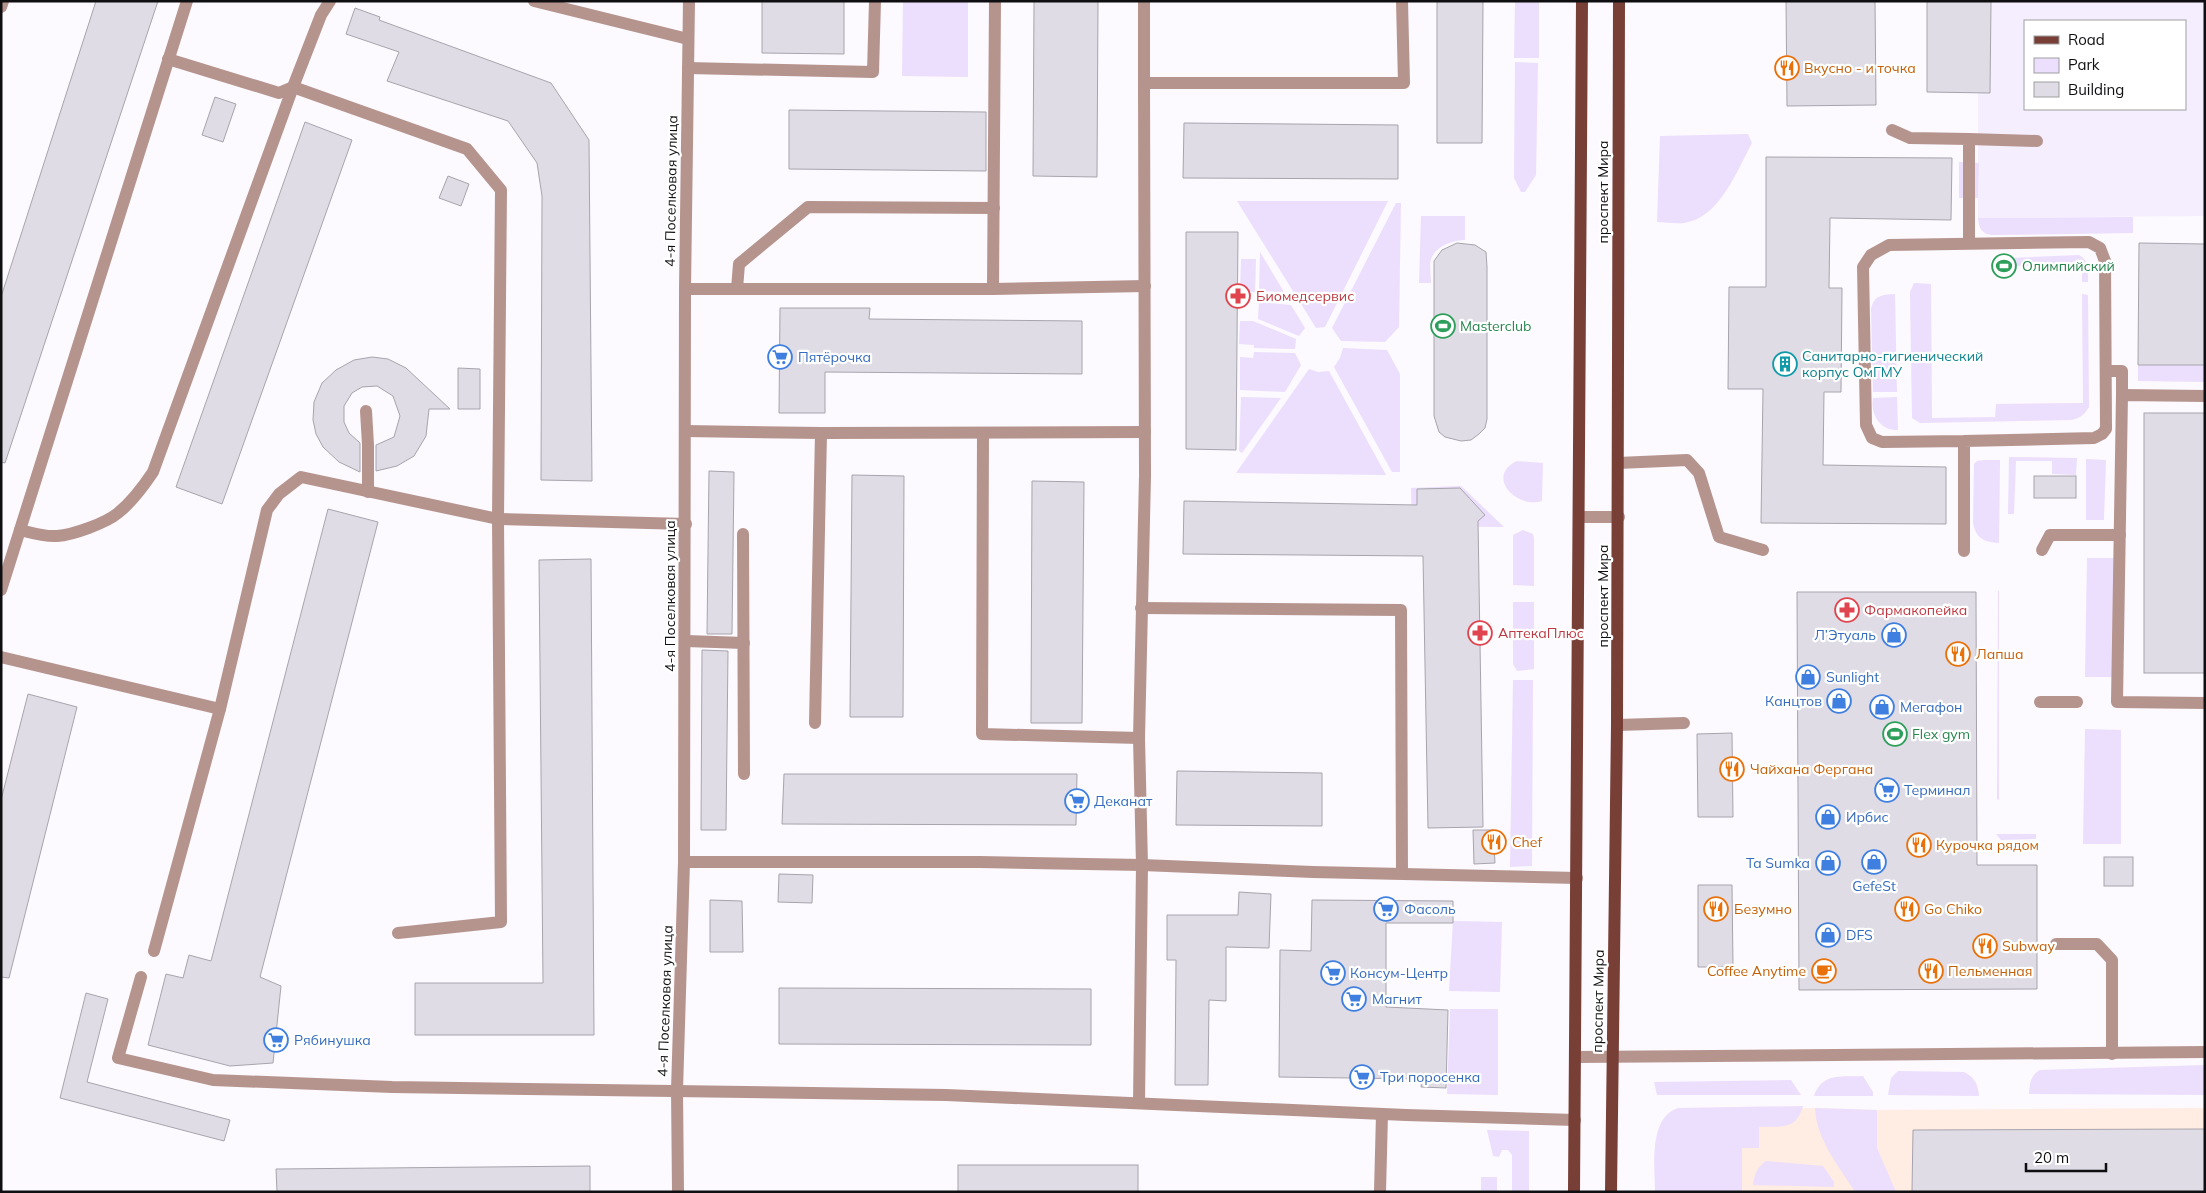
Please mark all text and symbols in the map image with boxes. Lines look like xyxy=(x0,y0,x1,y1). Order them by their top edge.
legend xyxy=(2024,20,2186,110)
text: Road xyxy=(2068,30,2105,49)
restaurant icon: Вкусно - и точка xyxy=(1774,55,1800,81)
text: Park xyxy=(2068,55,2100,74)
place label: Вкусно - и точка xyxy=(1804,59,1916,77)
text: Building xyxy=(2068,80,2124,99)
street label: 4-я Поселковая улица xyxy=(661,115,681,267)
street label: проспект Мира xyxy=(1594,140,1612,244)
sports icon: Олимпийский xyxy=(1991,253,2017,279)
place label: Олимпийский xyxy=(2022,257,2115,275)
pharmacy icon: Биомедсервис xyxy=(1225,283,1251,309)
place label: Биомедсервис xyxy=(1256,287,1354,305)
sports icon: Masterclub xyxy=(1430,313,1456,339)
place label: Masterclub xyxy=(1460,317,1531,335)
supermarket icon: Пятёрочка xyxy=(767,344,793,370)
place label: Санитарно-гигиенический корпус ОмГМУ xyxy=(1802,347,1983,381)
place label: Пятёрочка xyxy=(798,348,871,366)
building icon: Санитарно-гигиенический корпус ОмГМУ xyxy=(1772,351,1798,377)
street label: 4-я Поселковая улица xyxy=(661,520,679,672)
street label: проспект Мира xyxy=(1594,544,1612,648)
pharmacy icon: Фармакопейка xyxy=(1834,597,1860,623)
place label: Фармакопейка xyxy=(1864,601,1967,619)
pharmacy icon: АптекаПлюс xyxy=(1467,620,1493,646)
shop icon: Л’Этуаль xyxy=(1881,622,1907,648)
place label: АптекаПлюс xyxy=(1498,624,1584,642)
place label: Л’Этуаль xyxy=(1814,626,1876,644)
restaurant icon: Лапша xyxy=(1945,641,1971,667)
place label: Лапша xyxy=(1976,645,2024,663)
shop icon: Sunlight xyxy=(1795,664,1821,690)
place label: Sunlight xyxy=(1826,668,1879,686)
shop icon: Канцтов xyxy=(1826,688,1852,714)
place label: Канцтов xyxy=(1765,692,1822,710)
shop icon: Мегафон xyxy=(1869,694,1895,720)
place label: Мегафон xyxy=(1900,698,1962,716)
sports icon: Flex gym xyxy=(1882,721,1908,747)
place label: Flex gym xyxy=(1912,725,1970,743)
restaurant icon: Чайхана Фергана xyxy=(1719,756,1745,782)
place label: Чайхана Фергана xyxy=(1750,760,1873,778)
supermarket icon: Терминал xyxy=(1874,777,1900,803)
place label: Терминал xyxy=(1904,781,1971,799)
supermarket icon: Деканат xyxy=(1064,788,1090,814)
place label: Деканат xyxy=(1094,792,1153,810)
shop icon: Ирбис xyxy=(1815,804,1841,830)
place label: Ирбис xyxy=(1846,808,1889,826)
restaurant icon: Chef xyxy=(1481,829,1507,855)
restaurant icon: Курочка рядом xyxy=(1906,832,1932,858)
place label: Chef xyxy=(1512,833,1542,851)
place label: Курочка рядом xyxy=(1936,836,2039,854)
shop icon: GefeSt xyxy=(1861,849,1887,875)
shop icon: Ta Sumka xyxy=(1815,850,1841,876)
place label: Ta Sumka xyxy=(1746,854,1810,872)
place label: GefeSt xyxy=(1852,877,1896,895)
supermarket icon: Фасоль xyxy=(1373,896,1399,922)
restaurant icon: Безумно xyxy=(1703,896,1729,922)
restaurant icon: Go Chiko xyxy=(1894,896,1920,922)
place label: Фасоль xyxy=(1404,900,1456,918)
place label: Безумно xyxy=(1734,900,1792,918)
place label: Go Chiko xyxy=(1924,900,1982,918)
shop icon: DFS xyxy=(1815,922,1841,948)
street label: 4-я Поселковая улица xyxy=(653,925,677,1077)
place label: DFS xyxy=(1846,926,1873,944)
restaurant icon: Subway xyxy=(1972,933,1998,959)
place label: Subway xyxy=(2002,937,2055,955)
street label: проспект Мира xyxy=(1588,949,1608,1053)
cafe icon: Coffee Anytime xyxy=(1811,958,1837,984)
restaurant icon: Пельменная xyxy=(1918,958,1944,984)
supermarket icon: Консум-Центр xyxy=(1320,960,1346,986)
place label: Coffee Anytime xyxy=(1707,962,1806,980)
place label: Пельменная xyxy=(1948,962,2033,980)
place label: Консум-Центр xyxy=(1350,964,1448,982)
supermarket icon: Магнит xyxy=(1341,986,1367,1012)
place label: Магнит xyxy=(1372,990,1422,1008)
supermarket icon: Рябинушка xyxy=(263,1027,289,1053)
place label: Рябинушка xyxy=(294,1031,371,1049)
supermarket icon: Три поросенка xyxy=(1349,1064,1375,1090)
place label: Три поросенка xyxy=(1380,1068,1480,1086)
scale bar xyxy=(2026,1140,2106,1172)
text: 20 m xyxy=(2034,1148,2069,1167)

